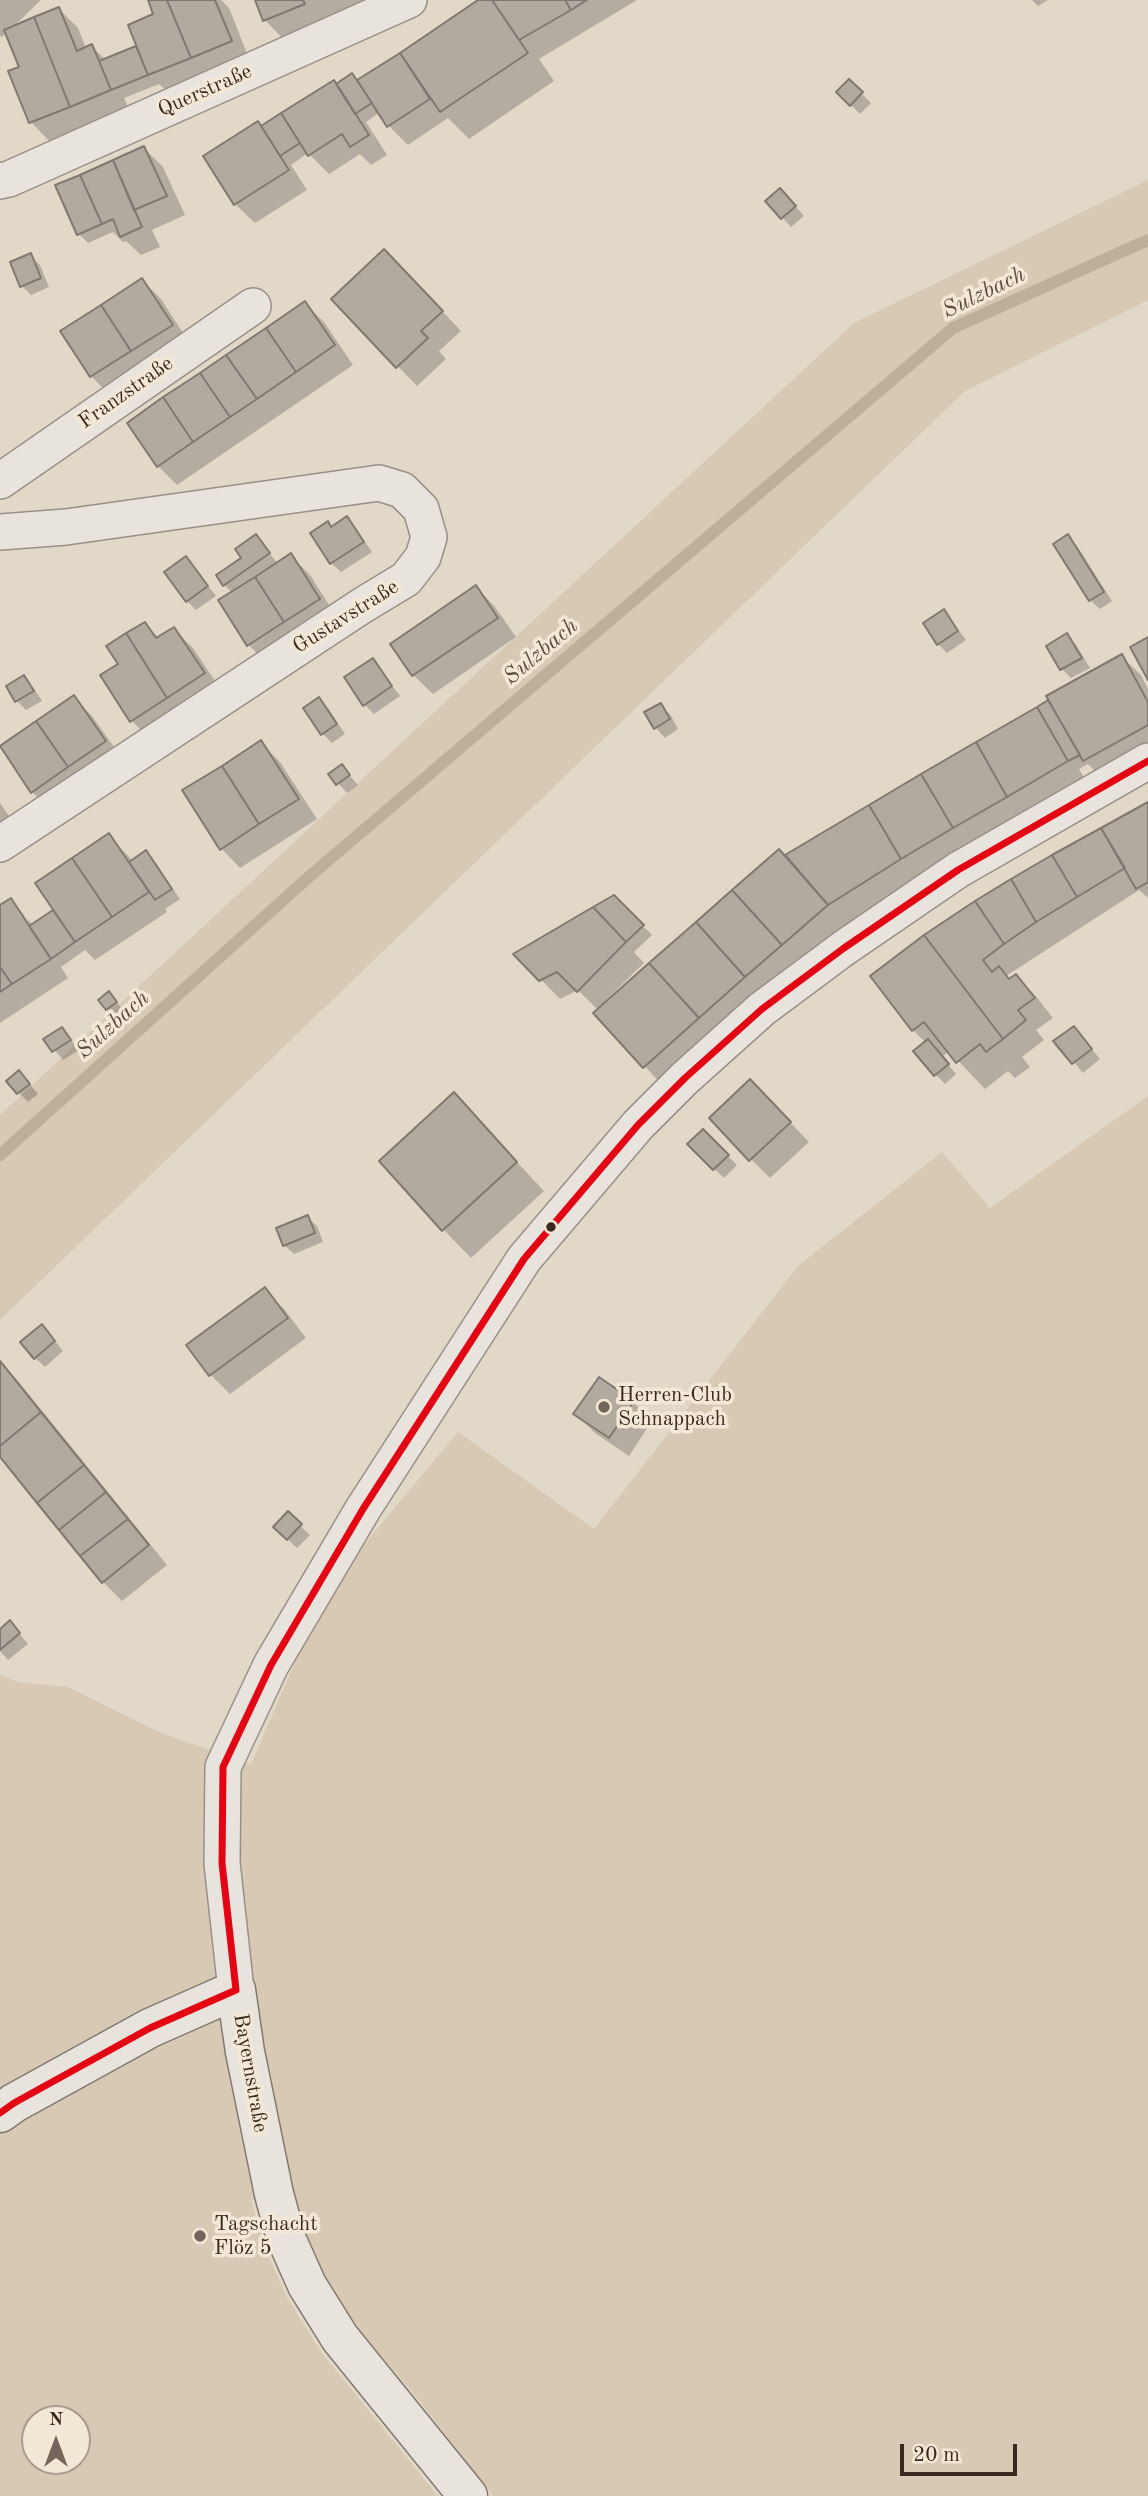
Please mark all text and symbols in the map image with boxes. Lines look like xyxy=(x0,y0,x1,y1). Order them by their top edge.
street label: Querstraße xyxy=(154,59,256,123)
water label: Sulzbach xyxy=(938,261,1030,325)
street label: Franzstraße xyxy=(74,351,178,435)
street label: Gustavstraße xyxy=(289,575,403,659)
water label: Sulzbach xyxy=(498,613,584,691)
water label: Sulzbach xyxy=(71,985,155,1065)
unlabelled marker xyxy=(544,1220,558,1234)
place label: Herren-Club Schnappach xyxy=(618,1382,732,1432)
marker: Herren-Club Schnappach xyxy=(596,1399,612,1415)
street label: Bayernstraße xyxy=(227,2012,273,2134)
place label: Tagschacht Flöz 5 xyxy=(214,2211,318,2261)
marker: Tagschacht Flöz 5 xyxy=(192,2228,208,2244)
north arrow xyxy=(21,2405,91,2475)
text: N xyxy=(49,2411,63,2430)
scale bar xyxy=(903,2430,1020,2474)
text: 20 m xyxy=(913,2445,960,2466)

